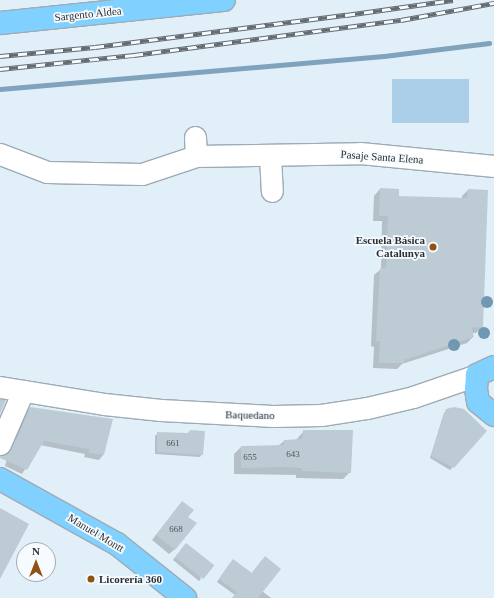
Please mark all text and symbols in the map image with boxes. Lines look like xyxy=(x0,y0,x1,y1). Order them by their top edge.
street label: Sargento Aldea xyxy=(54,4,122,24)
street label: Pasaje Santa Elena xyxy=(340,148,424,166)
place label: Escuela Básica Catalunya xyxy=(356,234,425,260)
marker: Escuela Básica Catalunya xyxy=(428,242,438,252)
street label: Baquedano xyxy=(225,408,275,422)
house number: 661 xyxy=(166,438,180,448)
house number: 643 xyxy=(286,449,300,459)
house number: 655 xyxy=(243,452,257,462)
street label: Manuel Montt xyxy=(65,511,127,555)
house number: 668 xyxy=(169,524,183,534)
north arrow xyxy=(16,542,56,582)
text: N xyxy=(32,545,40,557)
place label: Licorería 360 xyxy=(99,572,162,586)
marker: Licorería 360 xyxy=(86,574,96,584)

